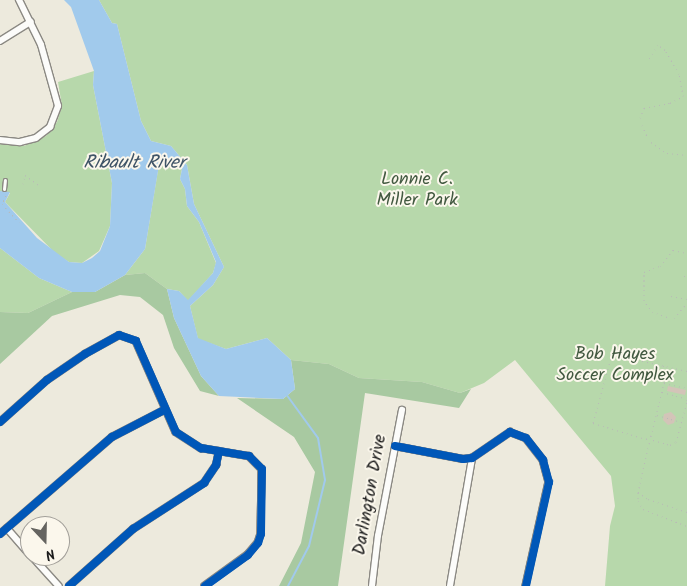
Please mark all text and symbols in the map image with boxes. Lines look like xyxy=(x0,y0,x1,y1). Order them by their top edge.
water label: Ribault River xyxy=(83,153,185,175)
park label: Lonnie C. Miller Park xyxy=(376,170,458,212)
park label: Bob Hayes Soccer Complex xyxy=(556,345,674,388)
street label: Darlington Drive xyxy=(350,433,392,557)
north arrow xyxy=(20,516,70,566)
text: N xyxy=(42,542,58,566)

